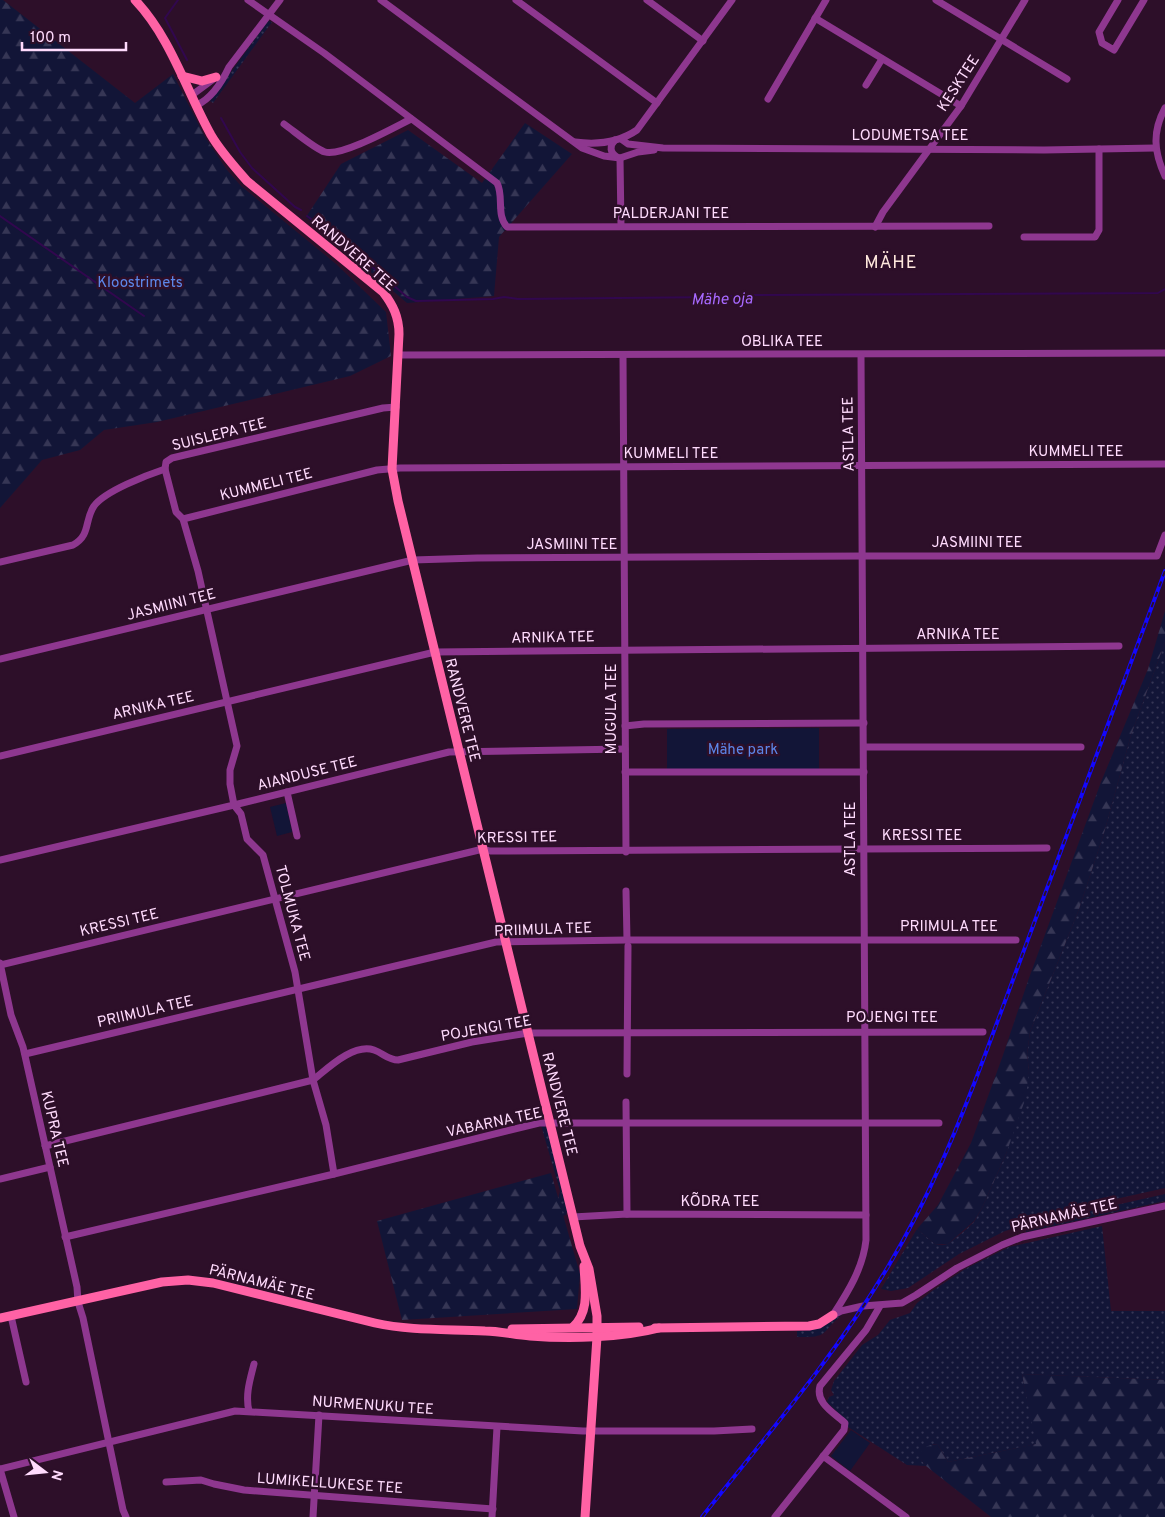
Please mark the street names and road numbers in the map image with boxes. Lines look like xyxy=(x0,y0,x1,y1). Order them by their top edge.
street label: KESKTEE xyxy=(934,52,985,116)
street label: LODUMETSA TEE xyxy=(851,127,969,146)
street label: PALDERJANI TEE xyxy=(613,205,729,224)
street label: RANDVERE TEE xyxy=(307,212,399,296)
street label: OBLIKA TEE xyxy=(741,333,823,352)
street label: ASTLA TEE xyxy=(839,396,860,472)
street label: SUISLEPA TEE xyxy=(170,415,269,456)
street label: KUMMELI TEE xyxy=(1029,443,1123,462)
street label: KUMMELI TEE xyxy=(624,445,718,464)
street label: KUMMELI TEE xyxy=(218,465,315,506)
street label: JASMIINI TEE xyxy=(931,534,1023,553)
street label: JASMIINI TEE xyxy=(526,536,618,555)
street label: JASMIINI TEE xyxy=(125,585,218,626)
street label: ARNIKA TEE xyxy=(916,626,1000,645)
street label: ARNIKA TEE xyxy=(511,628,595,649)
street label: RANDVERE TEE xyxy=(439,656,484,764)
street label: MUGULA TEE xyxy=(603,664,622,754)
street label: ARNIKA TEE xyxy=(111,688,196,725)
street label: AIANDUSE TEE xyxy=(255,753,359,796)
street label: ASTLA TEE xyxy=(842,801,861,877)
street label: KRESSI TEE xyxy=(882,827,962,846)
street label: KRESSI TEE xyxy=(477,828,557,849)
street label: TOLMUKA TEE xyxy=(270,863,313,963)
street label: KRESSI TEE xyxy=(78,905,161,942)
street label: PRIIMULA TEE xyxy=(900,918,998,937)
street label: PRIIMULA TEE xyxy=(494,919,592,942)
street label: PRIIMULA TEE xyxy=(95,992,195,1033)
street label: POJENGI TEE xyxy=(846,1009,938,1028)
street label: POJENGI TEE xyxy=(439,1012,533,1047)
street label: RANDVERE TEE xyxy=(536,1050,581,1158)
street label: KUPRA TEE xyxy=(36,1089,72,1169)
street label: VABARNA TEE xyxy=(445,1104,544,1143)
street label: KÕDRA TEE xyxy=(680,1192,760,1212)
street label: PÄRNAMÄE TEE xyxy=(1009,1194,1119,1238)
street label: PÄRNAMÄE TEE xyxy=(207,1260,317,1306)
street label: NURMENUKU TEE xyxy=(311,1393,434,1420)
street label: LUMIKELLUKESE TEE xyxy=(256,1470,404,1499)

